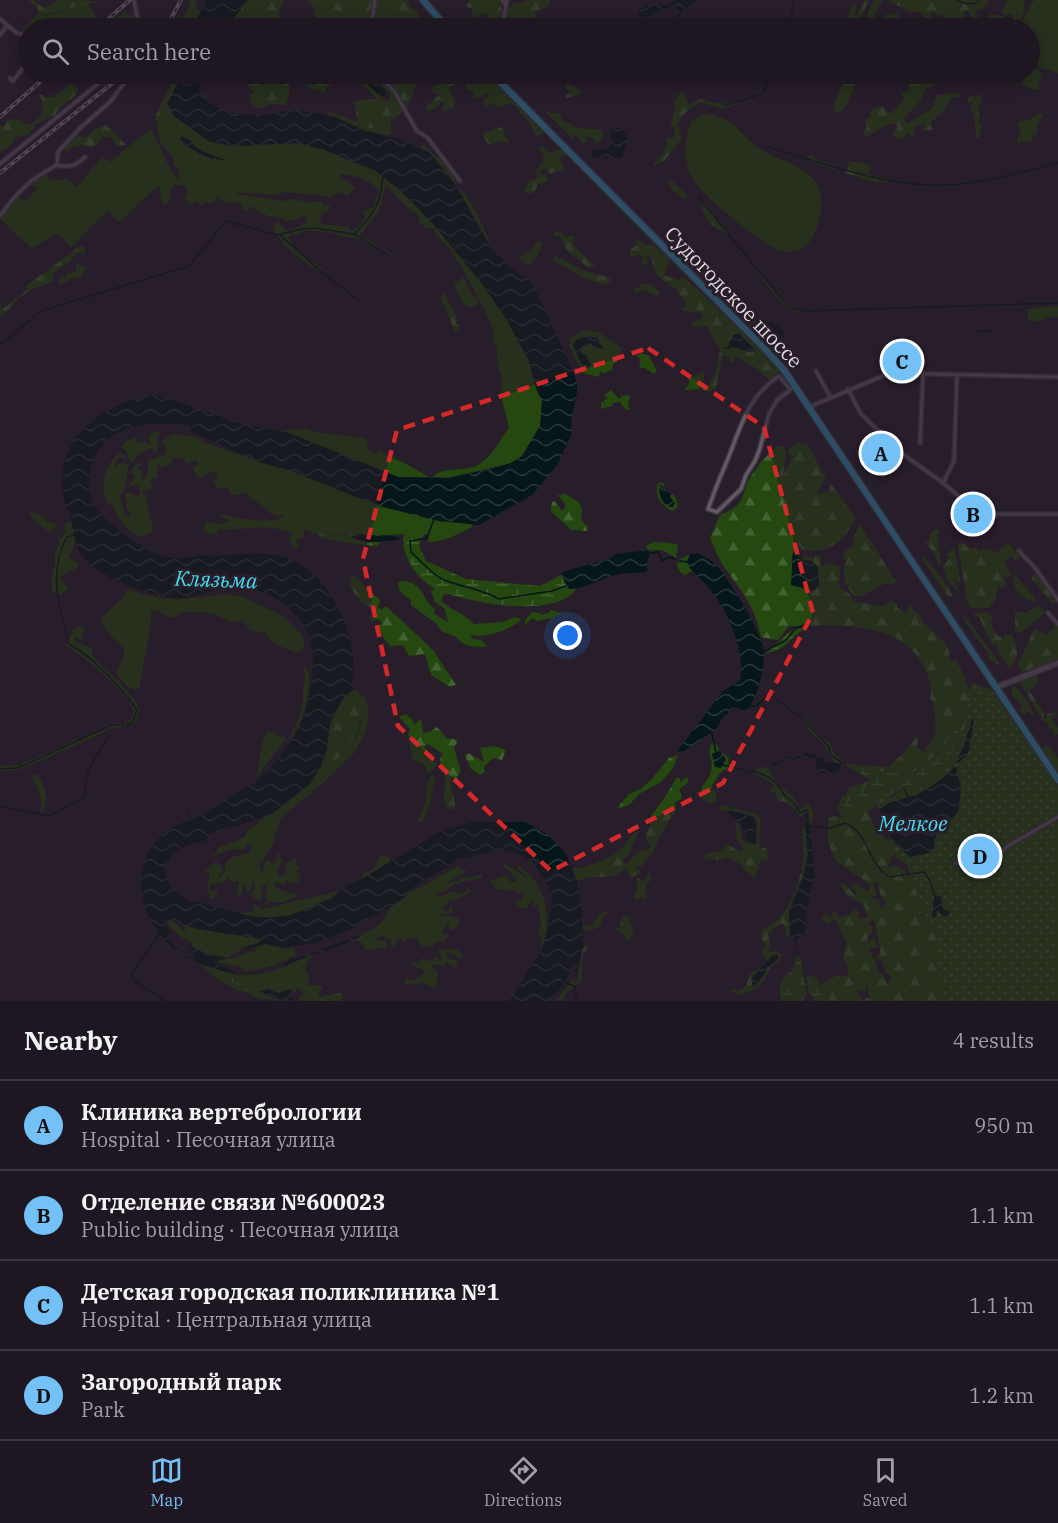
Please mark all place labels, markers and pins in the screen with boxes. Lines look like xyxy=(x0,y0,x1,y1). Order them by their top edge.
pin: C xyxy=(882,338,922,384)
pin: A xyxy=(862,430,900,476)
pin: B xyxy=(954,492,992,536)
pin: D xyxy=(960,834,1000,878)

